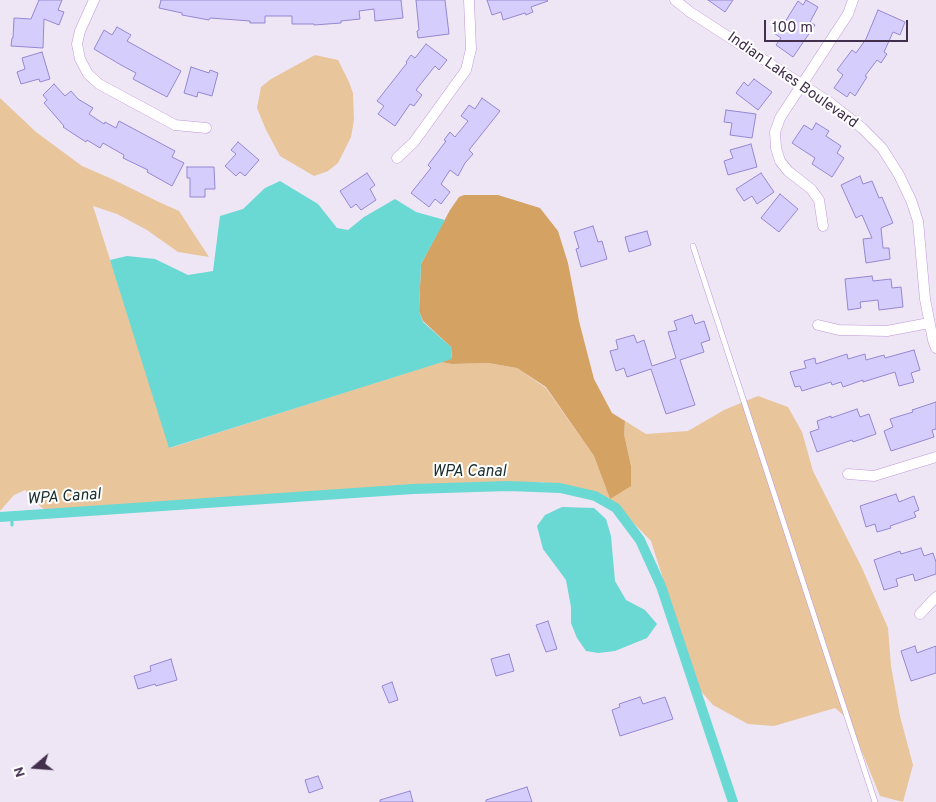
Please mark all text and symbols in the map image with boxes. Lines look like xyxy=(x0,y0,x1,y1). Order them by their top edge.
scale bar xyxy=(766,10,910,42)
text: 100 m xyxy=(772,19,813,38)
street label: Indian Lakes Boulevard xyxy=(723,29,861,133)
water label: WPA Canal xyxy=(432,463,506,483)
water label: WPA Canal xyxy=(26,486,102,510)
north arrow xyxy=(10,742,60,792)
text: N xyxy=(11,764,30,779)

